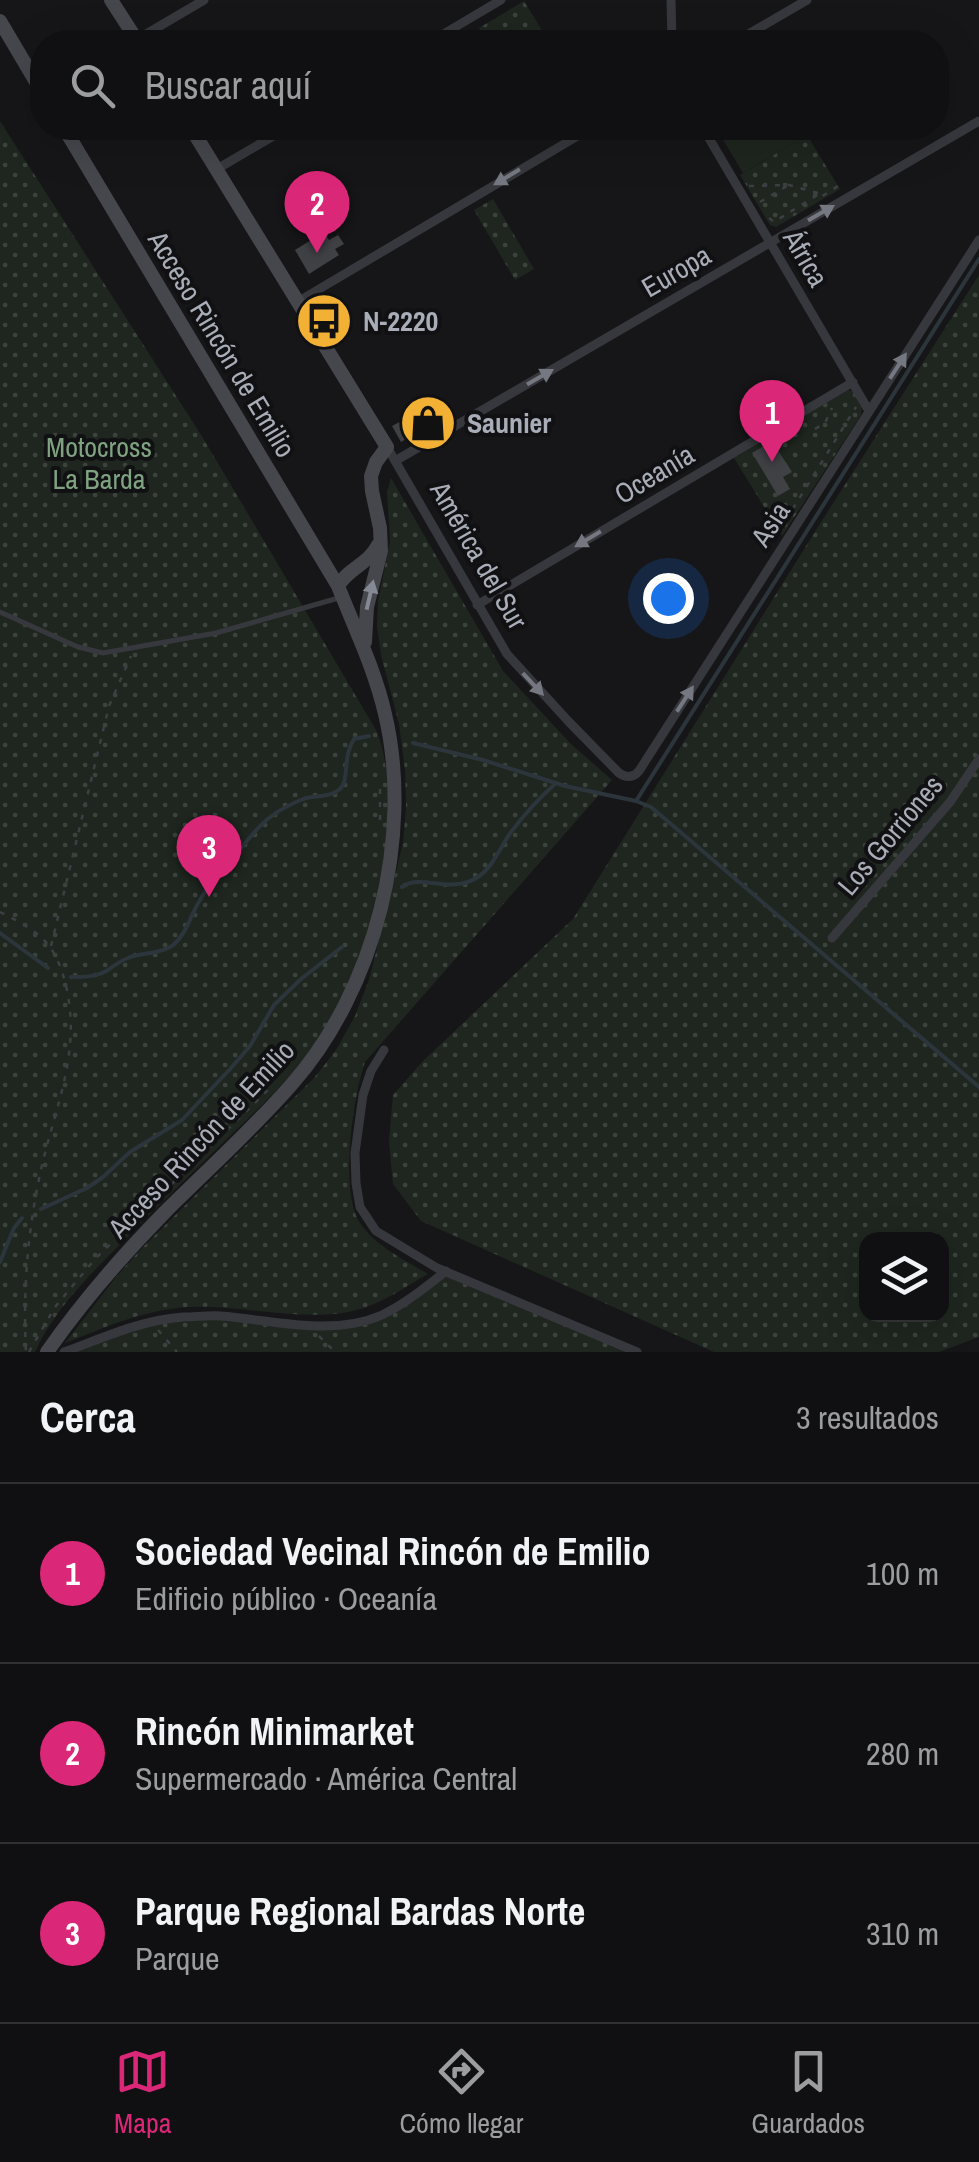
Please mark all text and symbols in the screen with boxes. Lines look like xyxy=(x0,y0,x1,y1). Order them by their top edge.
search box xyxy=(30,30,949,140)
icon: search xyxy=(65,58,120,113)
text: Buscar aquí xyxy=(145,60,311,111)
one-way arrow xyxy=(493,168,521,185)
pin: 2 xyxy=(284,170,350,253)
one-way arrow xyxy=(807,205,835,222)
street label: África xyxy=(774,222,838,294)
street label: Acceso Rincón de Emilio xyxy=(139,223,305,464)
street label: Europa xyxy=(634,236,718,306)
bus stop icon: N-2220 xyxy=(294,291,354,351)
place label: N-2220 xyxy=(363,302,438,340)
one-way arrow xyxy=(889,352,907,380)
one-way arrow xyxy=(526,368,554,386)
pin: 1 xyxy=(740,380,804,462)
shop icon: Saunier xyxy=(398,393,458,453)
place label: Saunier xyxy=(467,404,551,442)
park label: Motocross La Barda xyxy=(46,428,152,498)
street label: Oceanía xyxy=(607,435,701,513)
street label: América del Sur xyxy=(421,473,537,636)
street label: Asia xyxy=(741,494,799,554)
one-way arrow xyxy=(574,530,602,547)
your location xyxy=(643,573,694,624)
one-way arrow xyxy=(363,579,378,610)
one-way arrow xyxy=(522,671,544,696)
one-way arrow xyxy=(675,685,694,712)
street label: Los Gorriones xyxy=(829,767,951,903)
pin: 3 xyxy=(176,814,242,897)
street label: Acceso Rincón de Emilio xyxy=(99,1032,303,1247)
map controls xyxy=(859,1232,949,1322)
button: layers xyxy=(859,1232,949,1322)
text: Cerca xyxy=(40,1389,136,1445)
text: 3 resultados xyxy=(796,1396,939,1439)
text: Sociedad Vecinal Rincón de Emilio xyxy=(135,1526,651,1577)
text: 1 xyxy=(65,1552,80,1595)
text: 100 m xyxy=(866,1552,939,1595)
text: Edificio público · Oceanía xyxy=(135,1577,437,1620)
text: Rincón Minimarket xyxy=(135,1706,414,1757)
text: 2 xyxy=(65,1732,80,1775)
text: 280 m xyxy=(866,1732,939,1775)
text: Supermercado · América Central xyxy=(135,1757,517,1800)
text: Parque Regional Bardas Norte xyxy=(135,1886,585,1937)
text: 3 xyxy=(65,1912,80,1955)
text: 310 m xyxy=(866,1912,939,1955)
text: Parque xyxy=(135,1937,220,1980)
tab: Mapa xyxy=(114,2044,171,2142)
tab: Cómo llegar xyxy=(400,2044,523,2142)
tab: Guardados xyxy=(751,2044,865,2142)

